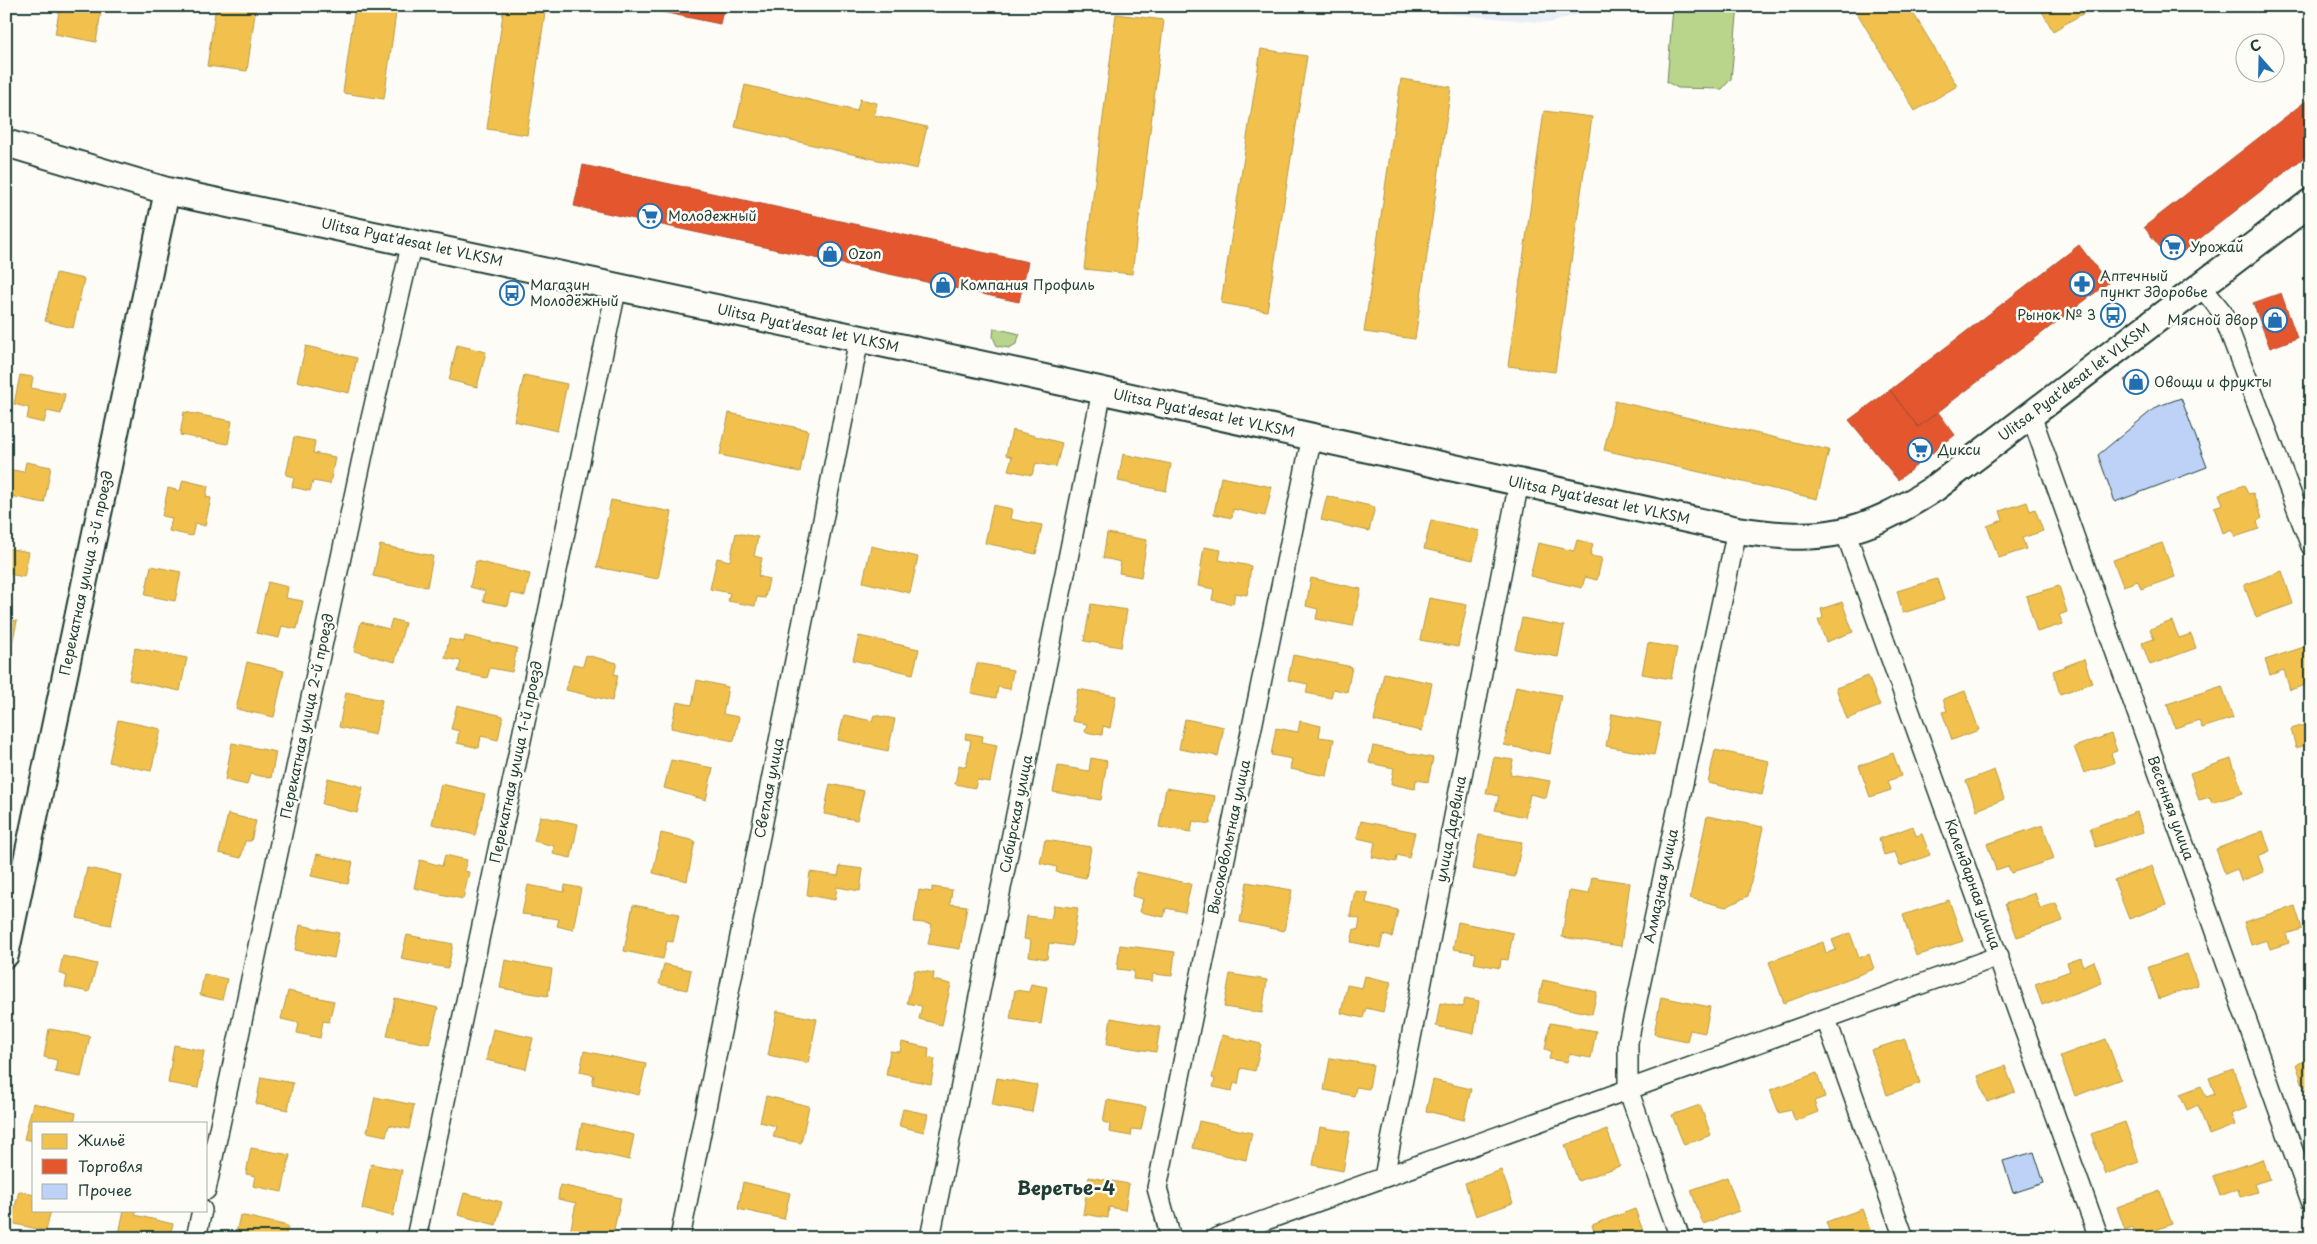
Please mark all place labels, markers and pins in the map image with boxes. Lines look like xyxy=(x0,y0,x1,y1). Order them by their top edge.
supermarket icon: Молодежный xyxy=(637,203,663,229)
place label: Молодежный xyxy=(668,205,757,226)
supermarket icon: Урожай xyxy=(2160,234,2186,260)
place label: Урожай xyxy=(2190,236,2243,257)
shop icon: Ozon xyxy=(817,241,843,267)
place label: Ozon xyxy=(848,243,881,264)
place label: Аптечный пункт Здоровье xyxy=(2100,265,2208,302)
pharmacy icon: Аптечный пункт Здоровье xyxy=(2069,271,2095,297)
shop icon: Компания Профиль xyxy=(930,272,956,298)
place label: Магазин Молодёжный xyxy=(530,274,619,311)
place label: Компания Профиль xyxy=(960,274,1095,295)
bus stop icon: Магазин Молодёжный xyxy=(499,280,525,306)
bus stop icon: Рынок № 3 xyxy=(2100,302,2126,328)
place label: Рынок № 3 xyxy=(2017,304,2096,325)
shop icon: Мясной двор xyxy=(2262,307,2288,333)
place label: Мясной двор xyxy=(2167,309,2258,330)
shop icon: Овощи и фрукты xyxy=(2123,369,2149,395)
place label: Овощи и фрукты xyxy=(2154,371,2272,392)
supermarket icon: Дикси xyxy=(1907,437,1933,463)
place label: Дикси xyxy=(1937,439,1981,460)

